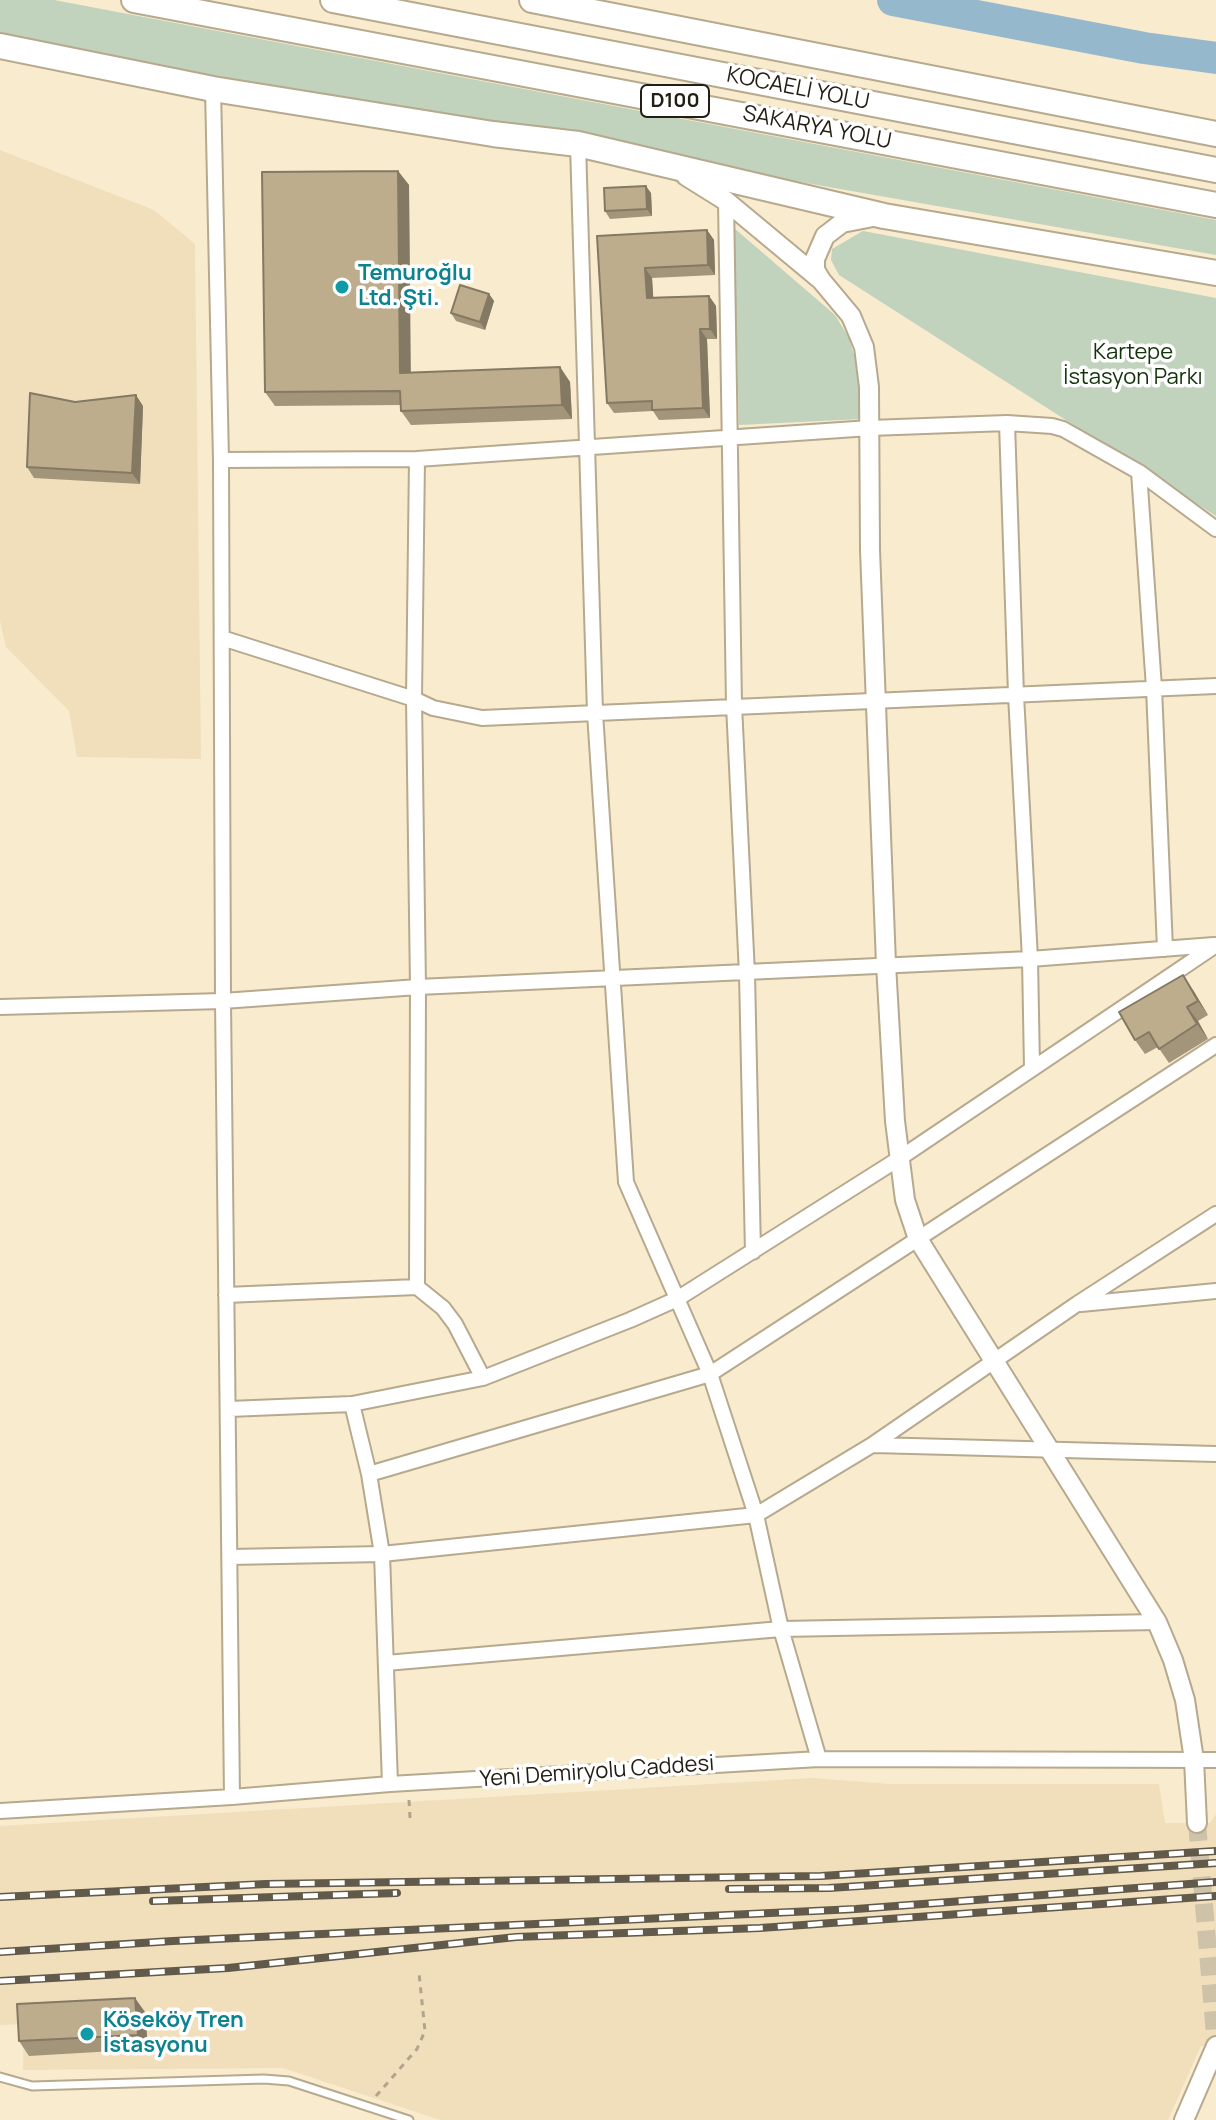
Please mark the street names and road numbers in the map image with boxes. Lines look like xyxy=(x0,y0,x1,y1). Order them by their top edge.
street label: KOCAELİ YOLU xyxy=(724,62,872,116)
road number: D100 xyxy=(641,85,709,117)
street label: SAKARYA YOLU xyxy=(740,101,894,155)
street label: Yeni Demiryolu Caddesi xyxy=(479,1751,715,1793)

